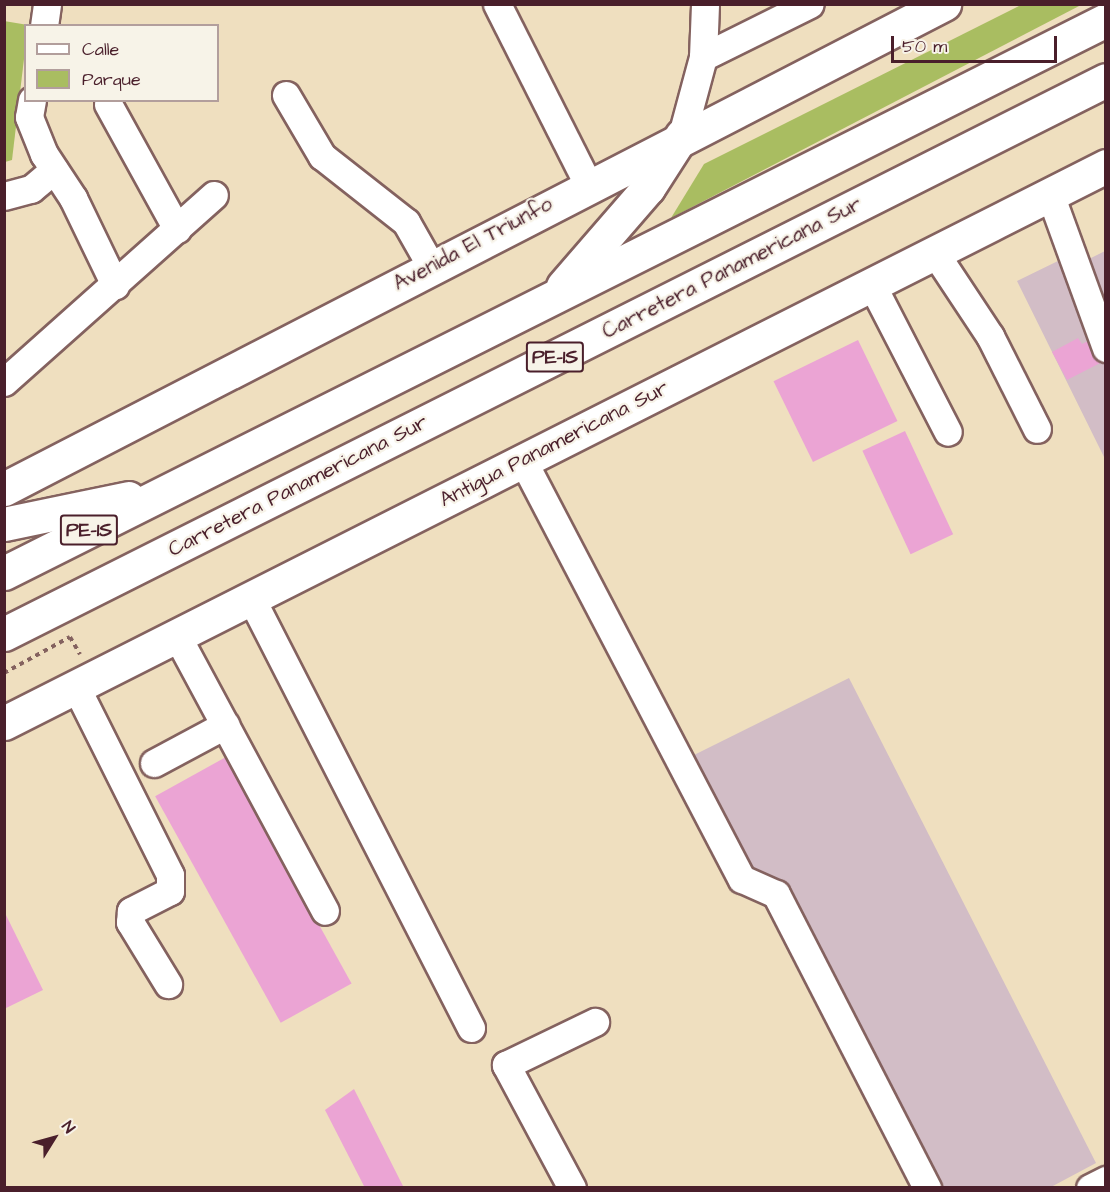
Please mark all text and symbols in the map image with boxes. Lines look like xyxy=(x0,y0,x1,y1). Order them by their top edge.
legend xyxy=(24,24,219,102)
scale bar xyxy=(894,24,1060,62)
text: 50 m xyxy=(902,34,947,59)
text: Calle xyxy=(82,37,119,62)
text: Parque xyxy=(82,67,141,92)
street label: Avenida El Triunfo xyxy=(389,191,557,297)
street label: Carretera Panamericana Sur xyxy=(598,191,866,345)
road number: PE-1S xyxy=(525,340,585,374)
street label: Antigua Panamericana Sur xyxy=(435,375,673,513)
street label: Carretera Panamericana Sur xyxy=(164,409,432,563)
road number: PE-1S xyxy=(59,513,119,547)
north arrow xyxy=(24,1108,84,1168)
text: N xyxy=(57,1117,80,1138)

